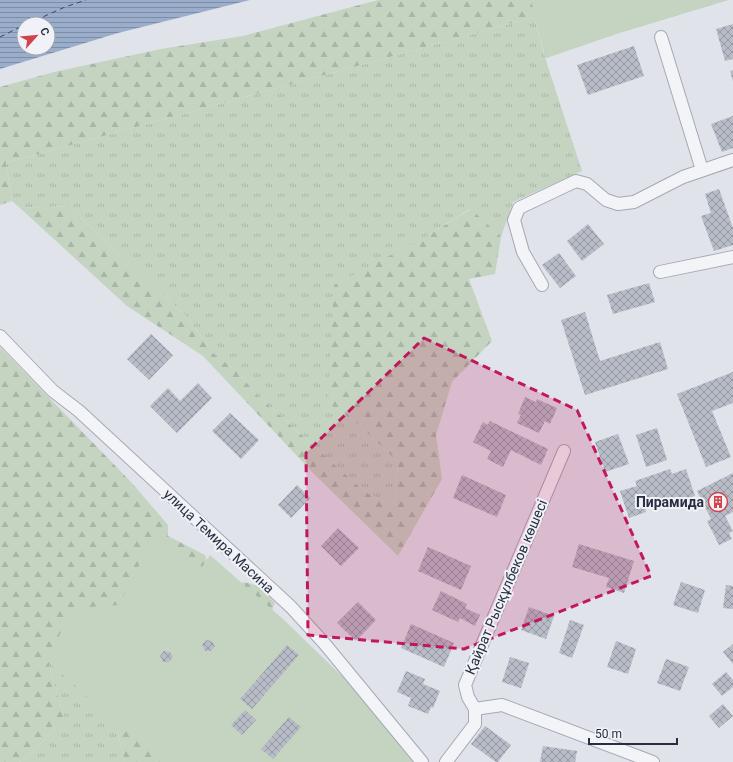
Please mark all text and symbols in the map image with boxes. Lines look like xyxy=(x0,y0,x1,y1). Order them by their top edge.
north arrow xyxy=(16,16,56,56)
text: С xyxy=(37,26,52,38)
street label: улица Темира Масина xyxy=(160,486,278,596)
building icon: Пирамида xyxy=(707,491,729,513)
place label: Пирамида xyxy=(636,494,704,510)
street label: Қайрат Рысқұлбеков көшесі xyxy=(462,497,550,677)
scale bar xyxy=(589,720,677,746)
text: 50 m xyxy=(595,727,622,741)

